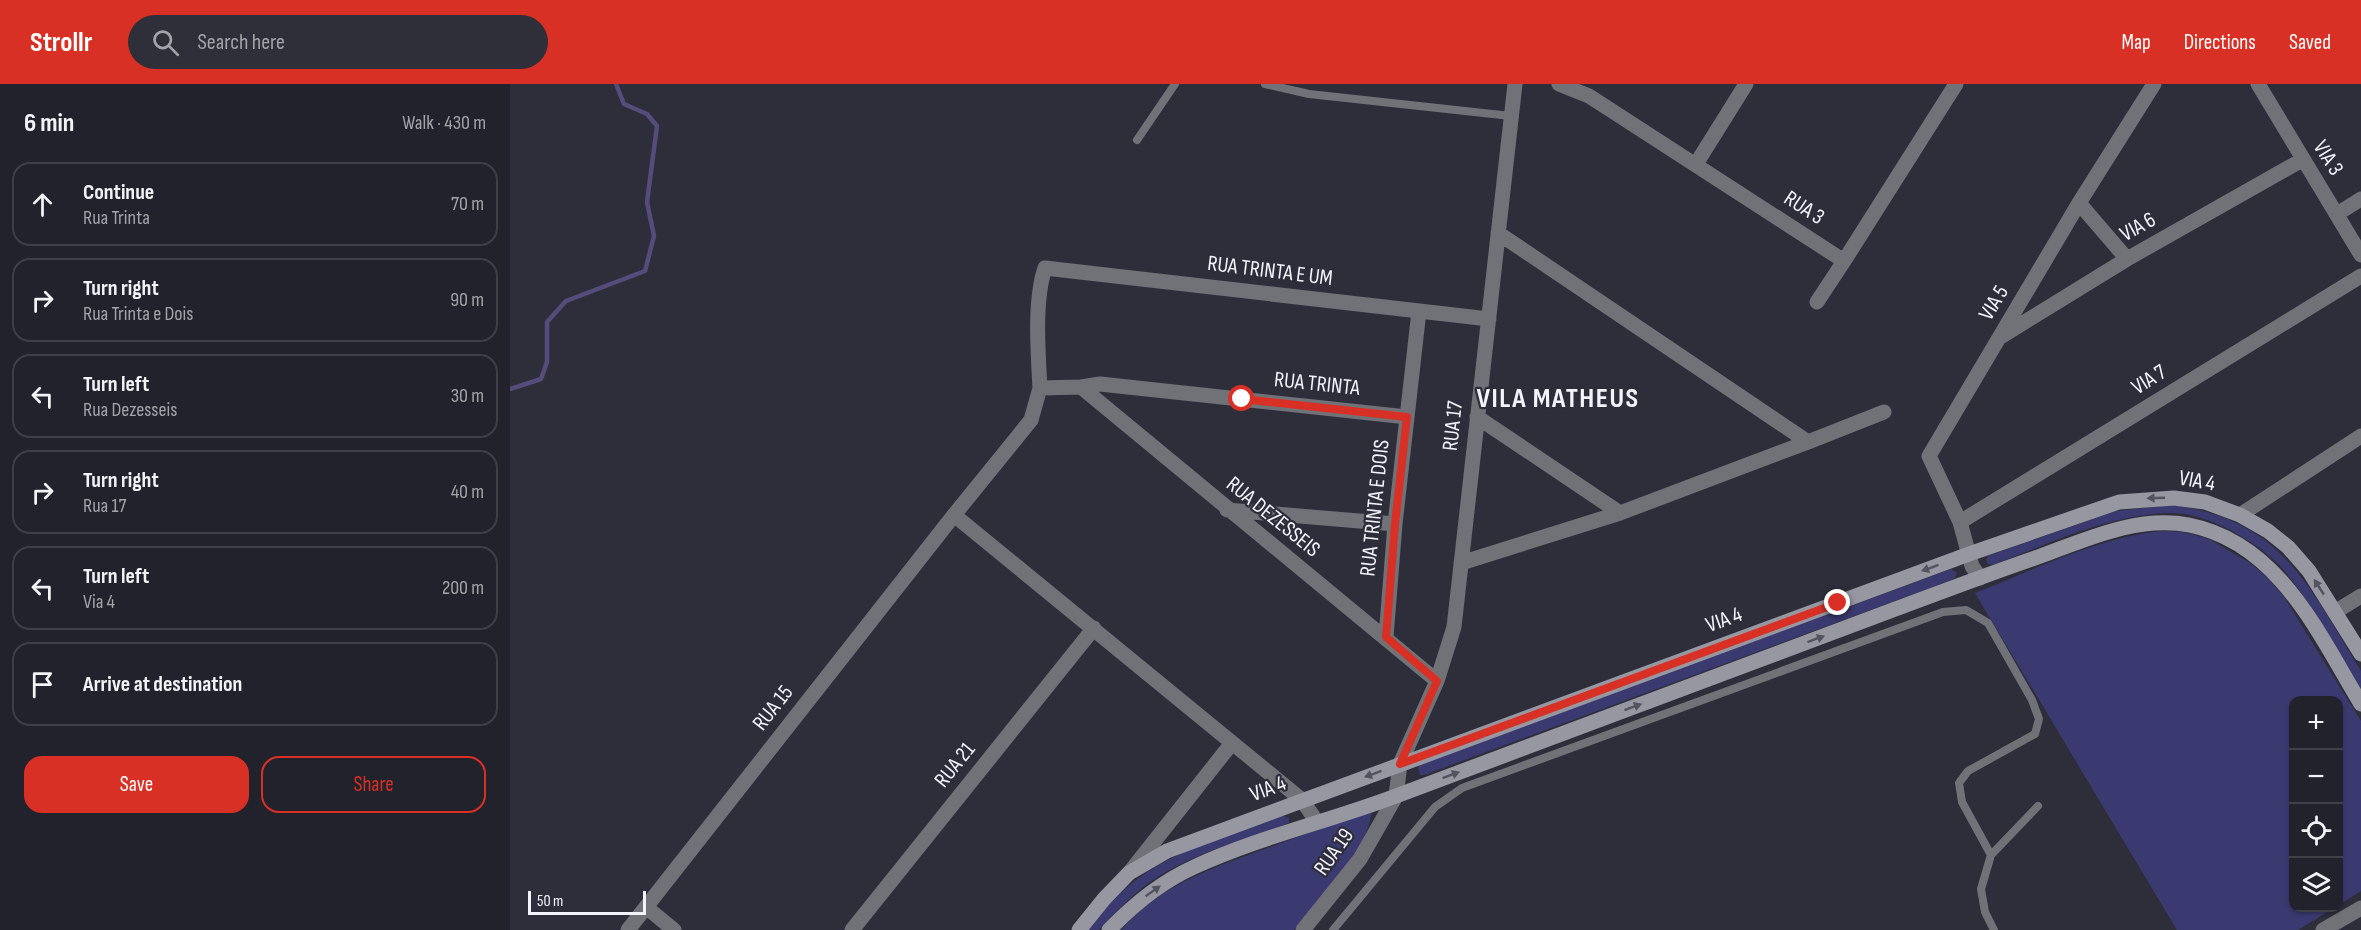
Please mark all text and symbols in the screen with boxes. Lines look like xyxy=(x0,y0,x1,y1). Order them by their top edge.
search box xyxy=(128,15,548,69)
text: Strollr xyxy=(30,26,92,59)
icon: search xyxy=(149,26,182,59)
text: Search here xyxy=(197,29,285,56)
text: Map xyxy=(2121,30,2151,55)
text: Directions xyxy=(2184,30,2256,55)
text: Saved xyxy=(2289,30,2331,55)
text: 6 min xyxy=(24,108,74,139)
text: Walk · 430 m xyxy=(402,111,486,135)
street label: VIA 3 xyxy=(2307,135,2349,181)
text: Continue xyxy=(83,179,154,206)
street label: RUA 3 xyxy=(1779,185,1829,231)
icon: ahead xyxy=(26,188,59,221)
text: 70 m xyxy=(451,192,484,216)
text: Rua Trinta xyxy=(83,206,150,230)
street label: VIA 6 xyxy=(2115,206,2161,248)
street label: RUA TRINTA E UM xyxy=(1206,250,1334,292)
text: Turn right xyxy=(83,275,159,302)
street label: VIA 5 xyxy=(1973,280,2015,325)
icon: right xyxy=(26,284,59,317)
text: 90 m xyxy=(450,288,484,312)
text: Rua Trinta e Dois xyxy=(83,302,193,326)
street label: VIA 7 xyxy=(2127,359,2172,401)
street label: RUA TRINTA xyxy=(1273,366,1362,402)
text: Turn left xyxy=(83,371,149,398)
icon: left xyxy=(26,380,59,413)
district label: VILA MATHEUS xyxy=(1476,382,1640,415)
text: 30 m xyxy=(451,384,484,408)
route start xyxy=(1228,385,1254,411)
text: Rua Dezesseis xyxy=(83,398,177,422)
street label: RUA 17 xyxy=(1437,399,1469,452)
street label: RUA TRINTA E DOIS xyxy=(1354,438,1396,578)
street label: VIA 4 xyxy=(2177,465,2217,497)
text: Turn right xyxy=(83,467,159,494)
street label: RUA DEZESSEIS xyxy=(1221,471,1325,563)
icon: right xyxy=(26,476,59,509)
text: 40 m xyxy=(451,480,484,504)
text: Rua 17 xyxy=(83,494,126,518)
one-way arrow xyxy=(2146,494,2165,503)
text: Turn left xyxy=(83,563,149,590)
one-way arrow xyxy=(1921,564,1939,574)
icon: left xyxy=(26,572,59,605)
text: 200 m xyxy=(442,576,484,600)
one-way arrow xyxy=(2313,579,2324,595)
route end xyxy=(1824,589,1850,615)
text: Via 4 xyxy=(83,590,115,614)
street label: VIA 4 xyxy=(1702,601,1746,639)
one-way arrow xyxy=(1807,633,1825,643)
icon: arrive xyxy=(26,668,59,701)
text: Arrive at destination xyxy=(83,671,242,698)
street label: RUA 15 xyxy=(747,680,799,736)
map controls xyxy=(2289,696,2343,912)
button: + xyxy=(2289,696,2343,750)
one-way arrow xyxy=(1625,701,1643,711)
street label: RUA 21 xyxy=(929,737,982,793)
button: − xyxy=(2289,750,2343,804)
button: Save xyxy=(24,756,249,813)
button: Share xyxy=(261,756,486,813)
one-way arrow xyxy=(1364,769,1382,779)
one-way arrow xyxy=(1442,769,1460,779)
street label: VIA 4 xyxy=(1246,770,1290,808)
button: locate xyxy=(2289,804,2343,858)
street label: RUA 19 xyxy=(1308,823,1360,881)
button: layers xyxy=(2289,858,2343,912)
one-way arrow xyxy=(1145,886,1160,898)
scale bar xyxy=(528,888,646,916)
text: 50 m xyxy=(537,892,563,911)

